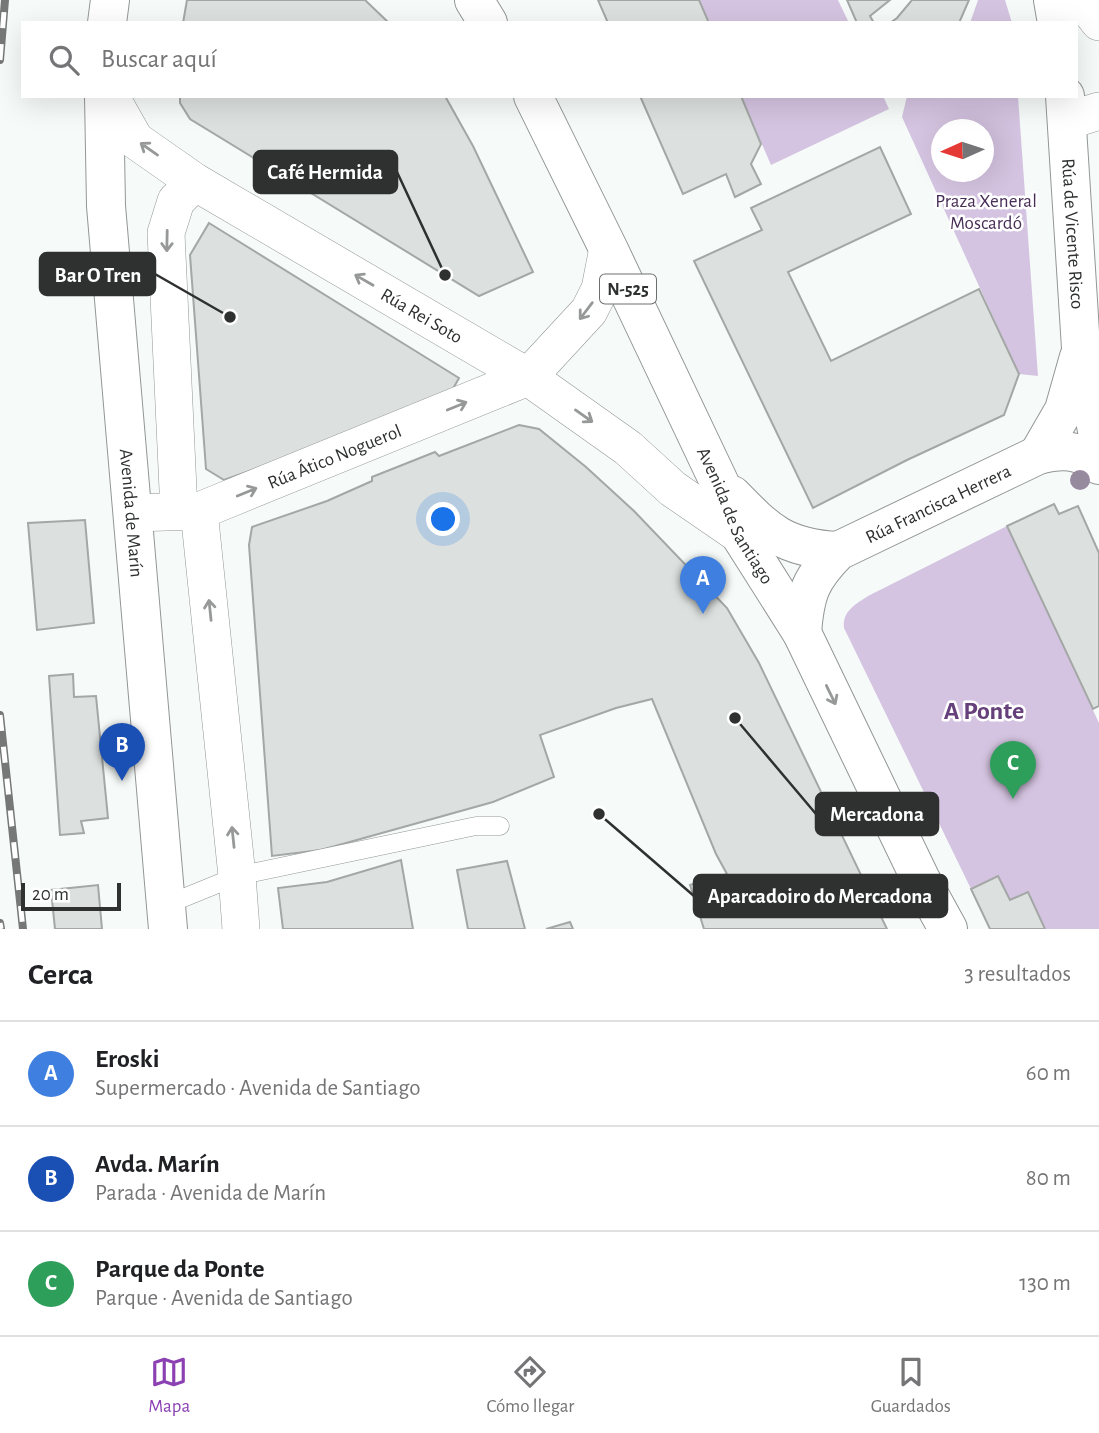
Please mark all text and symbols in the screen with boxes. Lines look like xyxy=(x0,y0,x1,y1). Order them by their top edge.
search box xyxy=(21,21,1078,98)
icon: search xyxy=(45,41,83,79)
text: Buscar aquí xyxy=(101,46,217,72)
north arrow xyxy=(931,119,994,182)
one-way arrow xyxy=(140,142,159,156)
callout: Café Hermida xyxy=(254,151,397,193)
street label: Rúa de Vicente Risco xyxy=(1058,158,1087,310)
text: Café Hermida xyxy=(267,162,383,183)
park label: Praza Xeneral Moscardó xyxy=(935,192,1037,233)
one-way arrow xyxy=(160,229,174,252)
callout: Bar O Tren xyxy=(40,253,155,295)
text: Bar O Tren xyxy=(55,265,141,286)
one-way arrow xyxy=(354,273,374,287)
road number: N-525 xyxy=(600,274,656,304)
street label: Rúa Rei Soto xyxy=(377,285,466,348)
one-way arrow xyxy=(579,302,594,320)
one-way arrow xyxy=(446,399,468,412)
one-way arrow xyxy=(574,409,593,423)
street label: Rúa Ático Noguerol xyxy=(265,422,404,493)
street label: Avenida de Santiago xyxy=(693,443,781,587)
street label: Avenida de Marín xyxy=(116,448,146,578)
street label: Rúa Francisca Herrera xyxy=(863,461,1014,547)
one-way arrow xyxy=(235,484,257,497)
your location xyxy=(426,502,460,536)
pin: A xyxy=(680,556,726,614)
one-way arrow xyxy=(203,599,216,622)
one-way arrow xyxy=(825,684,839,705)
district label: A Ponte xyxy=(944,698,1024,724)
pin: B xyxy=(99,723,145,781)
pin: C xyxy=(990,741,1036,799)
callout: Mercadona xyxy=(816,793,938,835)
text: Mercadona xyxy=(830,804,924,825)
one-way arrow xyxy=(226,826,239,848)
callout: Aparcadoiro do Mercadona xyxy=(694,875,947,917)
scale bar xyxy=(21,880,121,912)
text: 20 m xyxy=(32,885,69,904)
text: Aparcadoiro do Mercadona xyxy=(708,886,932,907)
text: Cerca xyxy=(28,960,93,990)
text: 3 resultados xyxy=(964,963,1071,986)
text: Eroski xyxy=(95,1046,160,1072)
text: A xyxy=(44,1062,58,1085)
text: 60 m xyxy=(1026,1062,1071,1085)
text: Supermercado · Avenida de Santiago xyxy=(95,1077,421,1100)
text: Avda. Marín xyxy=(95,1151,220,1177)
text: B xyxy=(44,1167,58,1190)
text: 80 m xyxy=(1026,1167,1071,1190)
text: Parada · Avenida de Marín xyxy=(95,1182,326,1205)
text: Parque da Ponte xyxy=(95,1256,264,1282)
text: C xyxy=(45,1272,57,1295)
text: 130 m xyxy=(1019,1272,1071,1295)
text: Parque · Avenida de Santiago xyxy=(95,1287,353,1310)
tab: Mapa xyxy=(148,1353,190,1418)
tab: Cómo llegar xyxy=(486,1353,574,1418)
tab: Guardados xyxy=(871,1353,951,1418)

